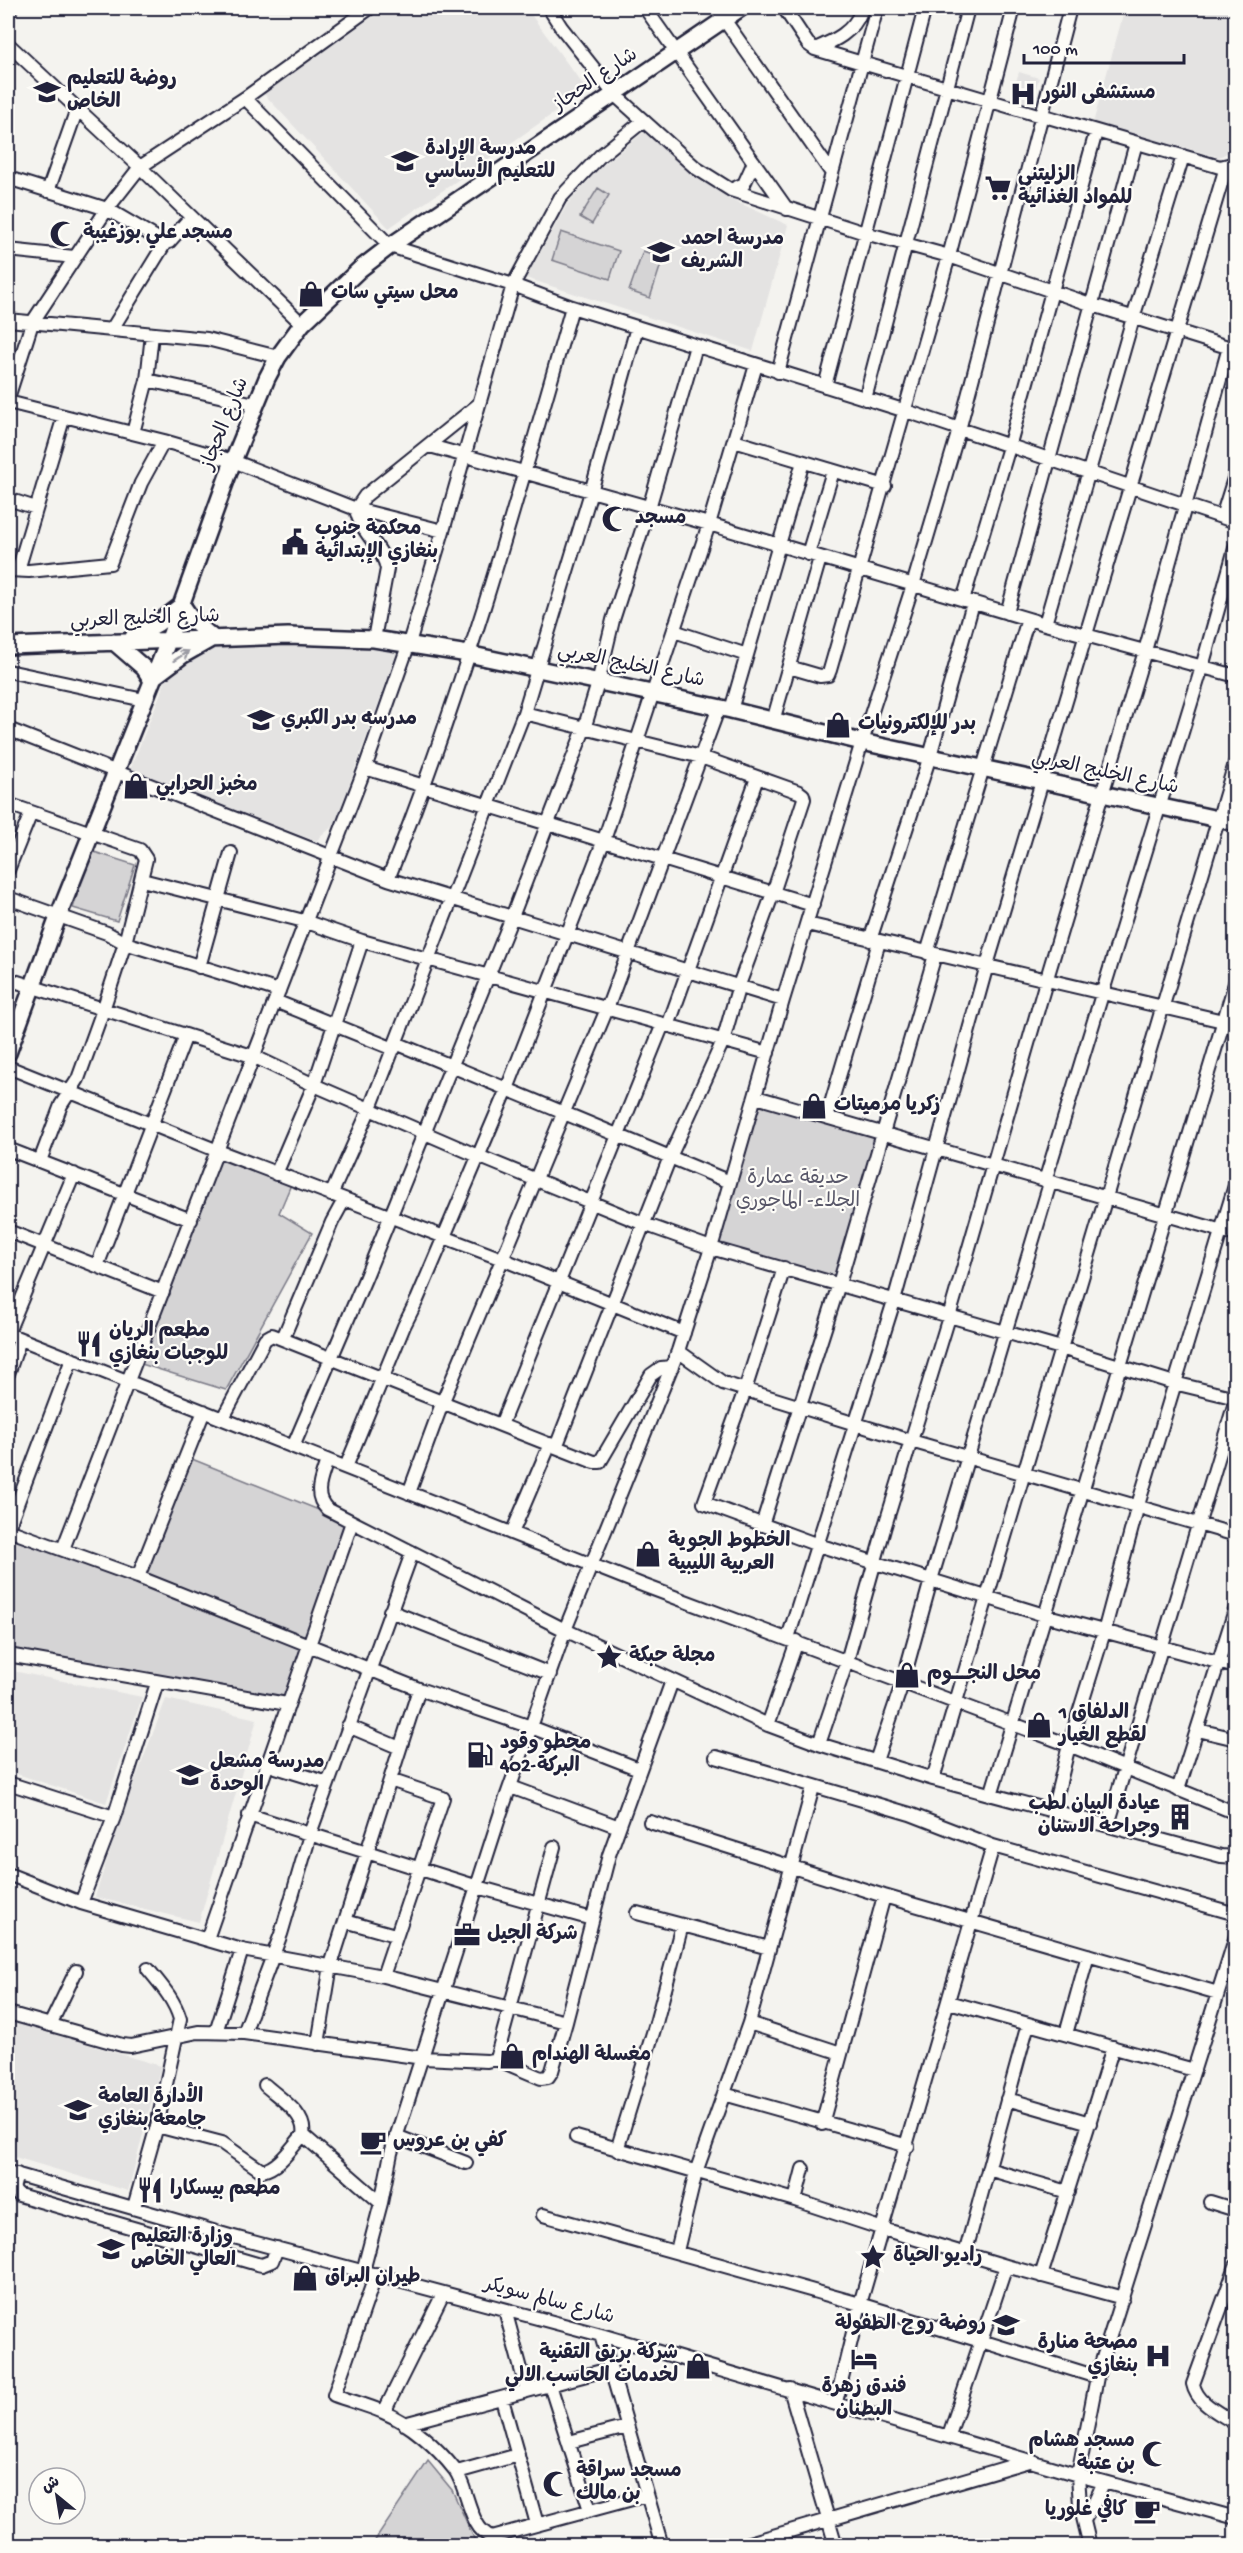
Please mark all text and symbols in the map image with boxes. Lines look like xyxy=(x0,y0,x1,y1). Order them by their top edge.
scale bar xyxy=(1024,27,1184,65)
text: 100 m xyxy=(1032,40,1078,61)
street label: شارع الحجاز xyxy=(547,43,643,119)
place label: روضة للتعليم الخاص xyxy=(67,68,177,115)
school or university icon: روضة للتعليم الخاص xyxy=(32,77,62,107)
hospital icon: مستشفى النور xyxy=(1008,79,1038,109)
place label: مستشفى النور xyxy=(1041,82,1156,106)
place label: مدرسة الإرادة للتعليم الأساسي xyxy=(425,138,555,188)
school or university icon: مدرسة الإرادة للتعليم الأساسي xyxy=(390,146,420,176)
place label: الزليتني للمواد الغذائية xyxy=(1018,164,1132,211)
supermarket icon: الزليتني للمواد الغذائية xyxy=(983,173,1013,203)
mosque icon: مسجد علي بوزغيبة xyxy=(48,219,78,249)
place label: مسجد علي بوزغيبة xyxy=(83,222,233,249)
place label: مدرسة احمد الشريف xyxy=(681,228,784,275)
school or university icon: مدرسة احمد الشريف xyxy=(646,237,676,267)
shop icon: محل سيتي سات xyxy=(296,279,326,309)
place label: محل سيتي سات xyxy=(331,282,459,309)
street label: شارع الحجاز xyxy=(195,374,255,475)
mosque icon: مسجد xyxy=(600,504,630,534)
place label: مسجد xyxy=(635,508,686,531)
place label: محكمة جنوب بنغازي الإبتدائية xyxy=(315,518,438,566)
public building icon: محكمة جنوب بنغازي الإبتدائية xyxy=(280,527,310,557)
street label: شارع الخليج العربي xyxy=(70,605,220,637)
street label: شارع الخليج العربي xyxy=(555,639,707,697)
one-way arrow xyxy=(172,650,188,662)
school or university icon: مدرسه بدر الكبري xyxy=(246,705,276,735)
place label: مدرسه بدر الكبري xyxy=(281,708,417,733)
shop icon: بدر للإلكترونيات xyxy=(823,710,853,740)
place label: بدر للإلكترونيات xyxy=(858,713,976,737)
street label: شارع الخليج العربي xyxy=(1029,746,1181,804)
shop icon: مخبز الحرابي xyxy=(121,771,151,801)
place label: مخبز الحرابي xyxy=(156,774,258,801)
shop icon: زكريا مرميتات xyxy=(799,1091,829,1121)
place label: زكريا مرميتات xyxy=(834,1094,940,1118)
park label: حديقة عمارة الجلاء- الماجوري xyxy=(736,1167,860,1214)
place label: مطعم الريان للوجبات بنغازي xyxy=(109,1320,228,1368)
restaurant icon: مطعم الريان للوجبات بنغازي xyxy=(74,1329,104,1359)
place label: الخطوط الجوية العربية الليبية xyxy=(668,1530,790,1577)
shop icon: الخطوط الجوية العربية الليبية xyxy=(633,1539,663,1569)
place icon: مجلة حبكة xyxy=(594,1642,624,1672)
place label: مجلة حبكة xyxy=(629,1645,716,1669)
shop icon: محل النجـــوم xyxy=(892,1660,922,1690)
place label: محل النجـــوم xyxy=(927,1663,1041,1687)
place label: الدلفاق 1 لقطع الغيار xyxy=(1057,1702,1146,1749)
shop icon: الدلفاق 1 لقطع الغيار xyxy=(1024,1710,1054,1740)
place label: محطو وقود 402-البركة xyxy=(499,1731,591,1779)
fuel station icon: محطو وقود 402-البركة xyxy=(465,1740,495,1770)
place label: مدرسة مشعل الوحدة xyxy=(210,1751,325,1798)
school or university icon: مدرسة مشعل الوحدة xyxy=(175,1760,205,1790)
place label: عيادة البيان لطب وجراحة الاسنان xyxy=(1028,1793,1160,1840)
building icon: عيادة البيان لطب وجراحة الاسنان xyxy=(1165,1802,1195,1832)
office icon: شركة الجيل xyxy=(452,1920,482,1950)
place label: شركة الجيل xyxy=(487,1923,578,1947)
shop icon: مغسلة الهندام xyxy=(497,2041,527,2071)
place label: مغسلة الهندام xyxy=(532,2044,651,2068)
place label: الأدارة العامة جامعة بنغازي xyxy=(98,2082,206,2134)
school or university icon: الأدارة العامة جامعة بنغازي xyxy=(63,2095,93,2125)
cafe icon: كفي بن عروس xyxy=(358,2127,388,2157)
place label: كفي بن عروس xyxy=(393,2130,507,2157)
restaurant icon: مطعم بيسكارا xyxy=(135,2175,165,2205)
place label: مطعم بيسكارا xyxy=(170,2178,281,2202)
place label: وزارة التعليم العالي الخاص xyxy=(131,2226,236,2276)
school or university icon: وزارة التعليم العالي الخاص xyxy=(96,2234,126,2264)
place icon: راديو الحياة xyxy=(858,2242,888,2272)
place label: راديو الحياة xyxy=(893,2245,982,2269)
shop icon: طيران البراق xyxy=(290,2263,320,2293)
place label: طيران البراق xyxy=(325,2266,421,2290)
street label: شارع سالم سويكر xyxy=(479,2272,617,2330)
school or university icon: روضة روح الطفولة xyxy=(991,2310,1021,2340)
place label: روضة روح الطفولة xyxy=(835,2313,986,2337)
place label: مصحة منارة بنغازي xyxy=(1037,2332,1138,2380)
hospital icon: مصحة منارة بنغازي xyxy=(1143,2341,1173,2371)
place label: شركة بريق التقنية لخدمات الحاسب الالي xyxy=(505,2342,678,2392)
hotel icon: فندق زهرة البطنان xyxy=(849,2344,879,2374)
shop icon: شركة بريق التقنية لخدمات الحاسب الالي xyxy=(683,2351,713,2381)
place label: فندق زهرة البطنان xyxy=(821,2374,907,2423)
place label: مسجد هشام بن عتبة xyxy=(1029,2430,1135,2477)
mosque icon: مسجد هشام بن عتبة xyxy=(1140,2439,1170,2469)
place label: مسجد سراقة بن مالك xyxy=(576,2459,682,2507)
north arrow xyxy=(27,2466,87,2526)
mosque icon: مسجد سراقة بن مالك xyxy=(541,2469,571,2499)
text: ش xyxy=(39,2473,64,2499)
place label: كافي غلوريا xyxy=(1045,2494,1127,2523)
cafe icon: كافي غلوريا xyxy=(1132,2496,1162,2526)

